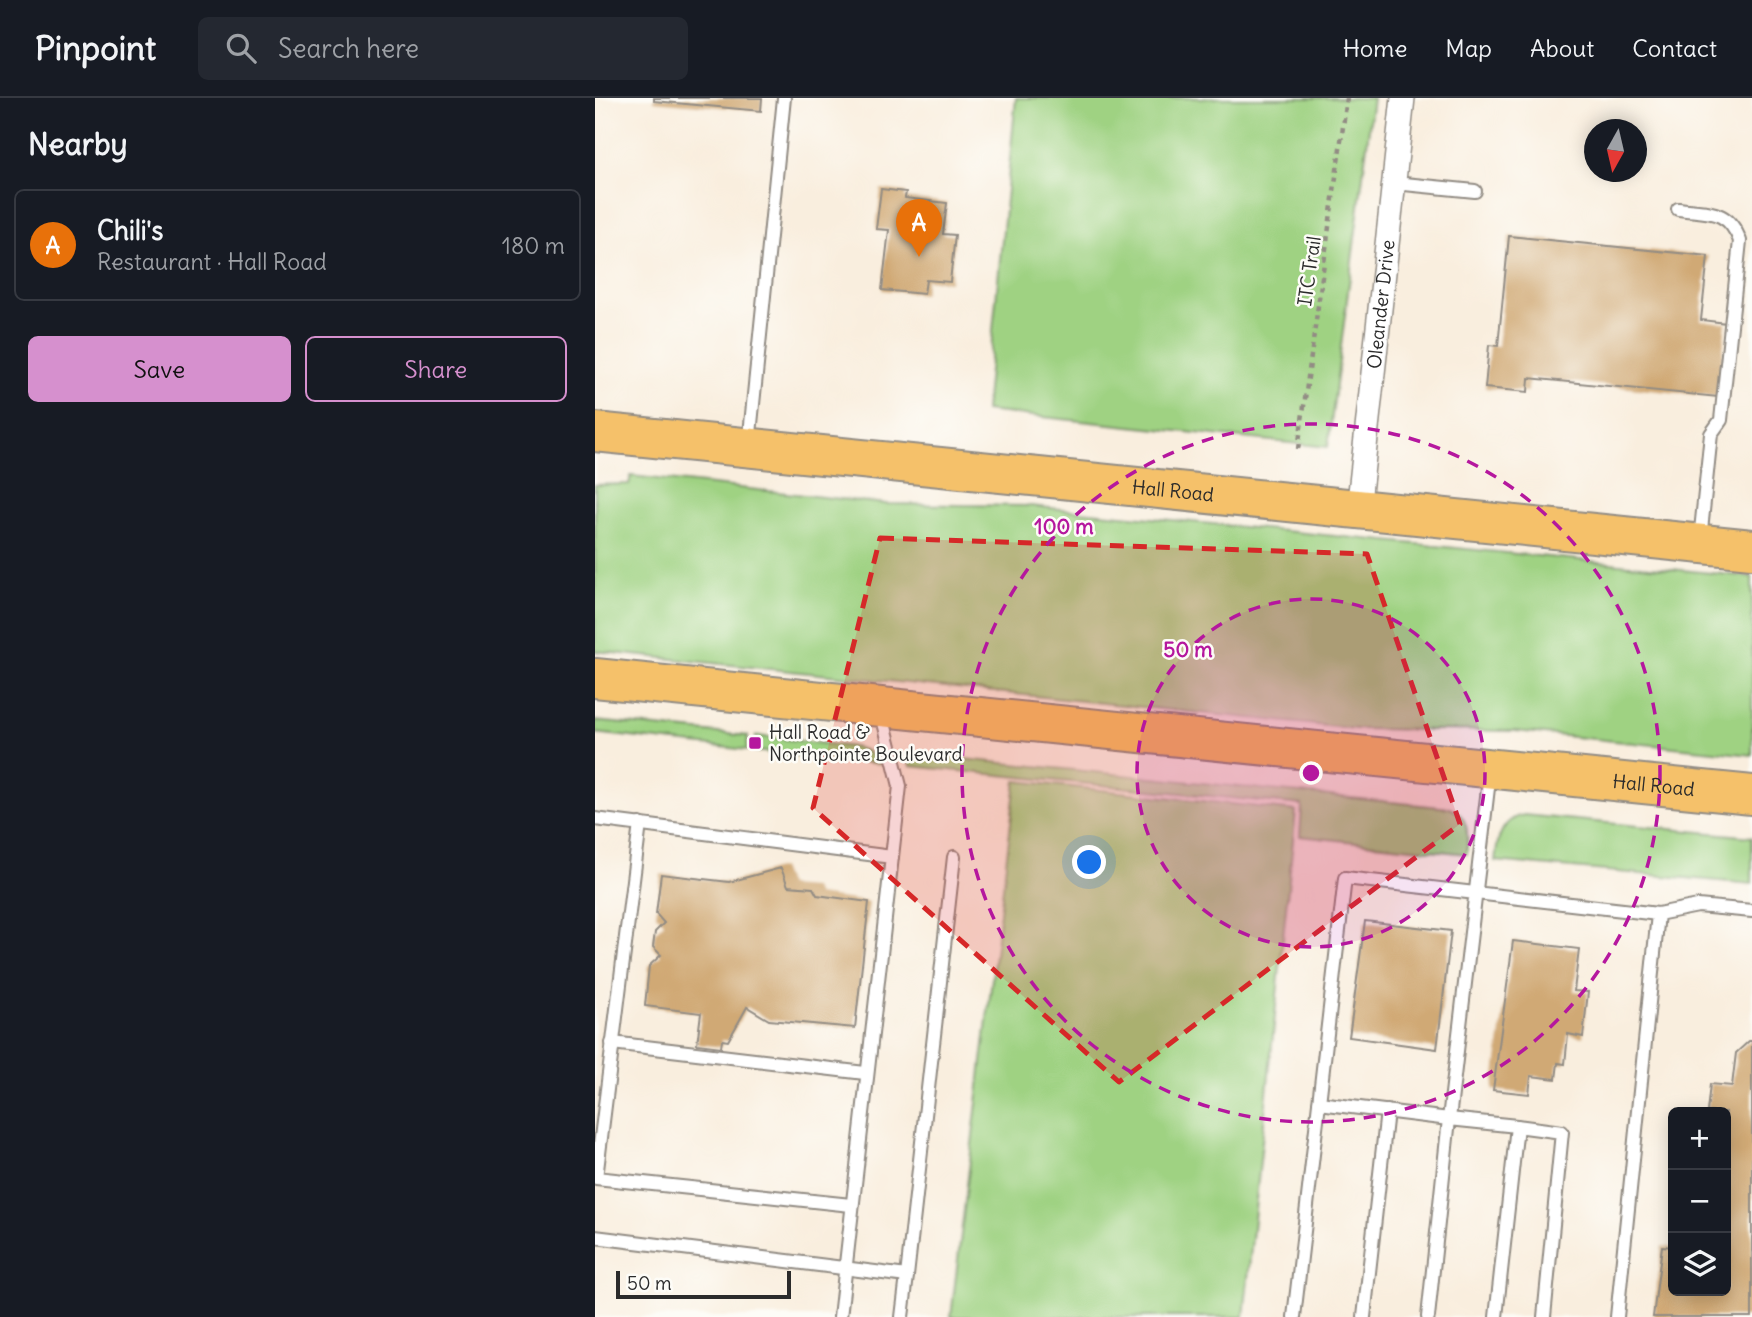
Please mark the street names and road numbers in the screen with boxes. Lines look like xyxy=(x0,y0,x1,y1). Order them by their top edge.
street label: ITC Trail xyxy=(1292,235,1326,307)
street label: Oleander Drive xyxy=(1362,238,1399,370)
street label: Hall Road xyxy=(1131,474,1215,507)
street label: Hall Road xyxy=(1612,769,1696,801)

